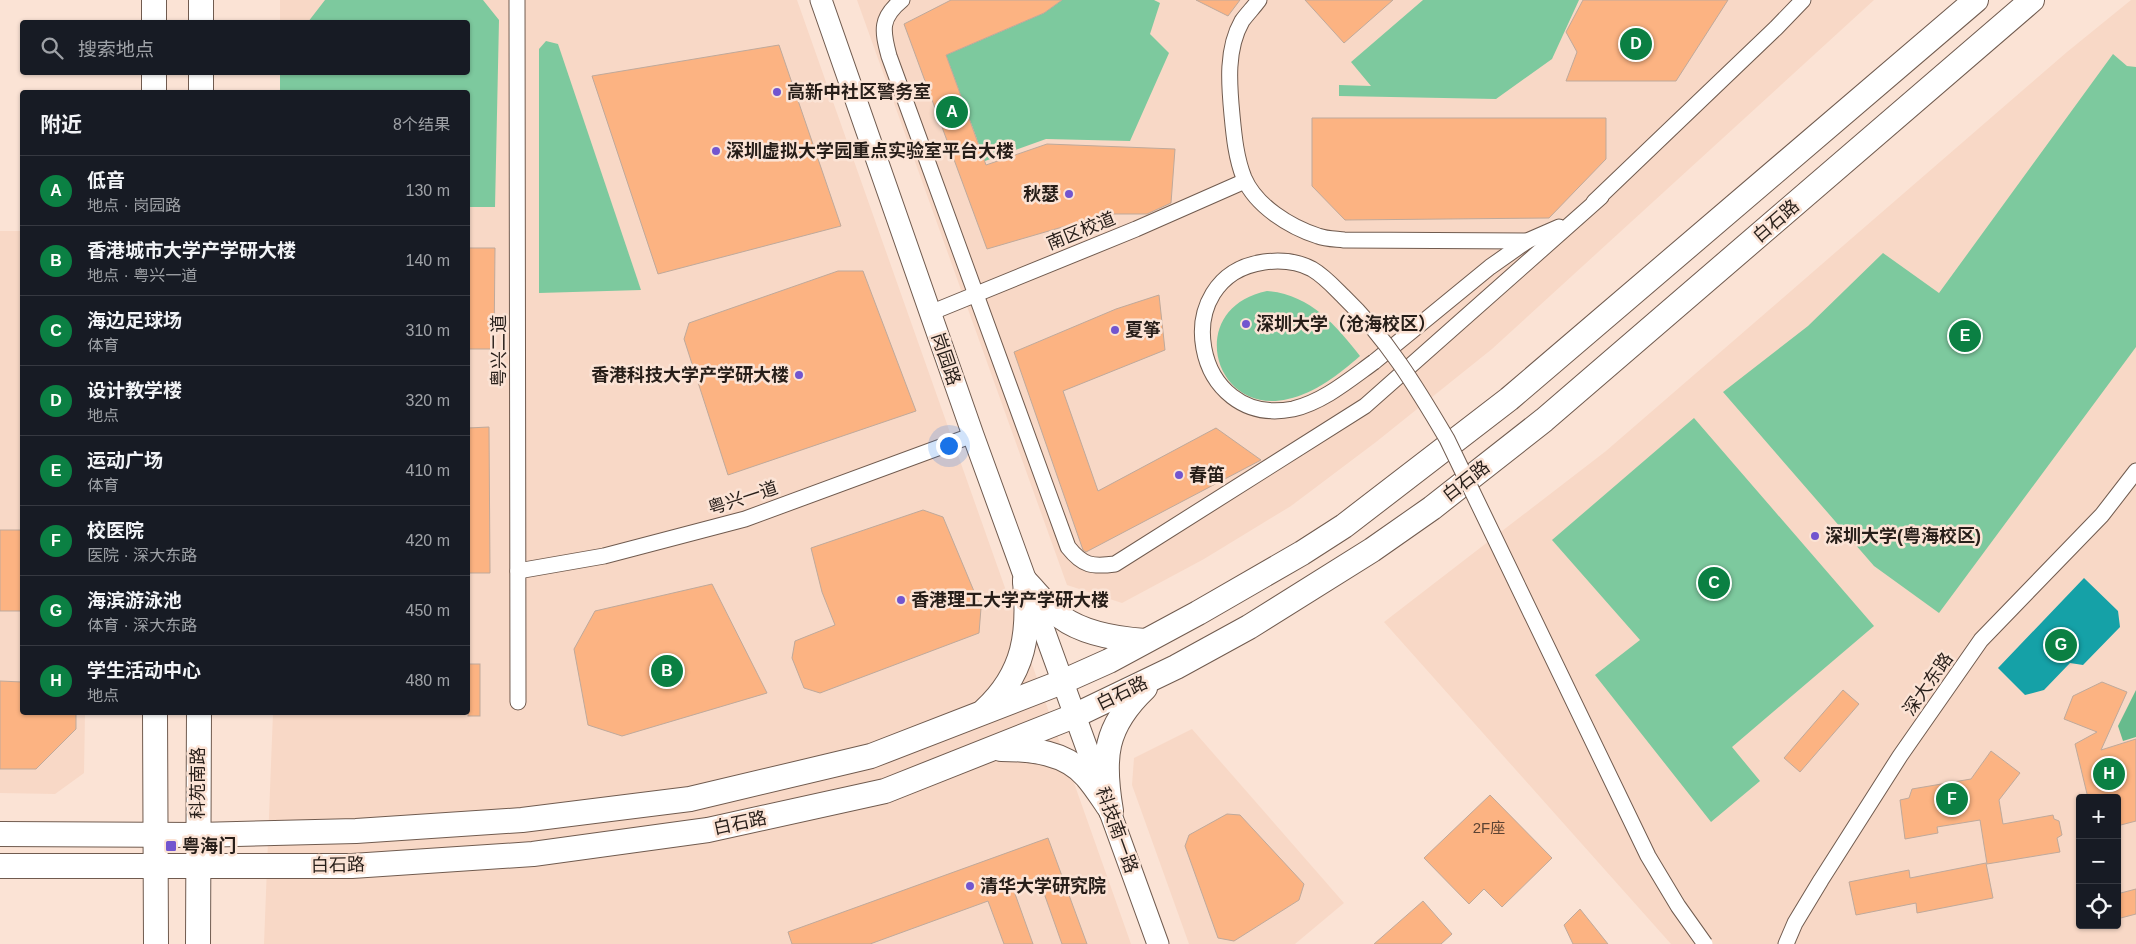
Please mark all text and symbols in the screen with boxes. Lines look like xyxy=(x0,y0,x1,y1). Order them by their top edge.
search box xyxy=(20,20,470,75)
pin: D xyxy=(1620,25,1652,63)
icon: search xyxy=(38,34,66,62)
text: 搜索地点 xyxy=(78,39,154,60)
place label: 高新中社区警务室 xyxy=(787,82,931,102)
marker: 高新中社区警务室 xyxy=(771,86,783,98)
pin: A xyxy=(936,93,968,131)
text: 附近 xyxy=(40,113,82,136)
text: 8个结果 xyxy=(393,116,450,133)
place label: 深圳虚拟大学园重点实验室平台大楼 xyxy=(726,141,1014,161)
marker: 深圳虚拟大学园重点实验室平台大楼 xyxy=(710,145,722,157)
text: 低音 xyxy=(87,170,125,191)
text: A xyxy=(50,182,62,199)
text: 130 m xyxy=(406,182,450,199)
place label: 秋瑟 xyxy=(1023,184,1059,204)
marker: 秋瑟 xyxy=(1063,188,1075,200)
street label: 白石路 xyxy=(1749,196,1803,246)
text: 地点 · 岗园路 xyxy=(87,197,181,214)
street label: 南区校道 xyxy=(1044,208,1118,254)
text: 香港城市大学产学研大楼 xyxy=(87,240,296,261)
text: B xyxy=(50,252,62,269)
text: 140 m xyxy=(406,252,450,269)
text: 地点 · 粤兴一道 xyxy=(87,267,197,284)
text: 海边足球场 xyxy=(87,310,182,331)
place label: 深圳大学（沧海校区） xyxy=(1256,314,1436,334)
street label: 粤兴二道 xyxy=(489,315,509,387)
pin: E xyxy=(1949,317,1981,355)
marker: 深圳大学（沧海校区） xyxy=(1240,318,1252,330)
place label: 夏筝 xyxy=(1125,320,1161,340)
text: C xyxy=(50,322,62,339)
text: 310 m xyxy=(406,322,450,339)
marker: 夏筝 xyxy=(1109,324,1121,336)
street label: 岗园路 xyxy=(928,330,964,388)
text: 体育 xyxy=(87,337,119,354)
place label: 香港科技大学产学研大楼 xyxy=(591,365,789,385)
marker: 香港科技大学产学研大楼 xyxy=(793,369,805,381)
text: 设计教学楼 xyxy=(87,380,182,401)
text: D xyxy=(50,392,62,409)
text: 320 m xyxy=(406,392,450,409)
text: 地点 xyxy=(87,407,119,424)
your location xyxy=(936,433,962,459)
text: 运动广场 xyxy=(87,450,163,471)
street label: 白石路 xyxy=(1439,456,1493,506)
text: E xyxy=(51,462,61,479)
text: 410 m xyxy=(406,462,450,479)
place label: 春笛 xyxy=(1189,465,1225,485)
marker: 春笛 xyxy=(1173,469,1185,481)
text: 体育 xyxy=(87,477,119,494)
street label: 粤兴一道 xyxy=(706,477,780,519)
text: 校医院 xyxy=(87,520,144,541)
place label: 深圳大学(粤海校区) xyxy=(1825,526,1981,546)
marker: 深圳大学(粤海校区) xyxy=(1809,530,1821,542)
text: F xyxy=(51,532,61,549)
text: 420 m xyxy=(406,532,450,549)
text: 医院 · 深大东路 xyxy=(87,547,197,564)
pin: C xyxy=(1698,564,1730,602)
text: 海滨游泳池 xyxy=(87,590,182,611)
place label: 香港理工大学产学研大楼 xyxy=(911,590,1109,610)
marker: 香港理工大学产学研大楼 xyxy=(895,594,907,606)
text: G xyxy=(50,602,62,619)
text: 450 m xyxy=(406,602,450,619)
text: 体育 · 深大东路 xyxy=(87,617,197,634)
pin: G xyxy=(2045,626,2077,664)
street label: 深大东路 xyxy=(1899,649,1957,719)
pin: B xyxy=(651,652,683,690)
text: 学生活动中心 xyxy=(87,660,201,681)
text: H xyxy=(50,672,62,689)
text: 480 m xyxy=(406,672,450,689)
street label: 白石路 xyxy=(1093,672,1151,714)
text: 地点 xyxy=(87,687,119,704)
street label: 科苑南路 xyxy=(188,747,208,819)
pin: H xyxy=(2093,755,2125,793)
pin: F xyxy=(1936,780,1968,818)
street label: 科技南一路 xyxy=(1092,784,1142,876)
map controls xyxy=(2076,794,2121,929)
button: + xyxy=(2076,794,2121,839)
street label: 白石路 xyxy=(712,808,768,838)
house number: 2F座 xyxy=(1473,819,1505,836)
place label: 粤海门 xyxy=(182,836,236,856)
marker: 粤海门 xyxy=(164,839,178,853)
button: − xyxy=(2076,839,2121,884)
street label: 白石路 xyxy=(311,855,365,875)
place label: 清华大学研究院 xyxy=(980,876,1106,896)
marker: 清华大学研究院 xyxy=(964,880,976,892)
button: locate xyxy=(2076,884,2121,929)

